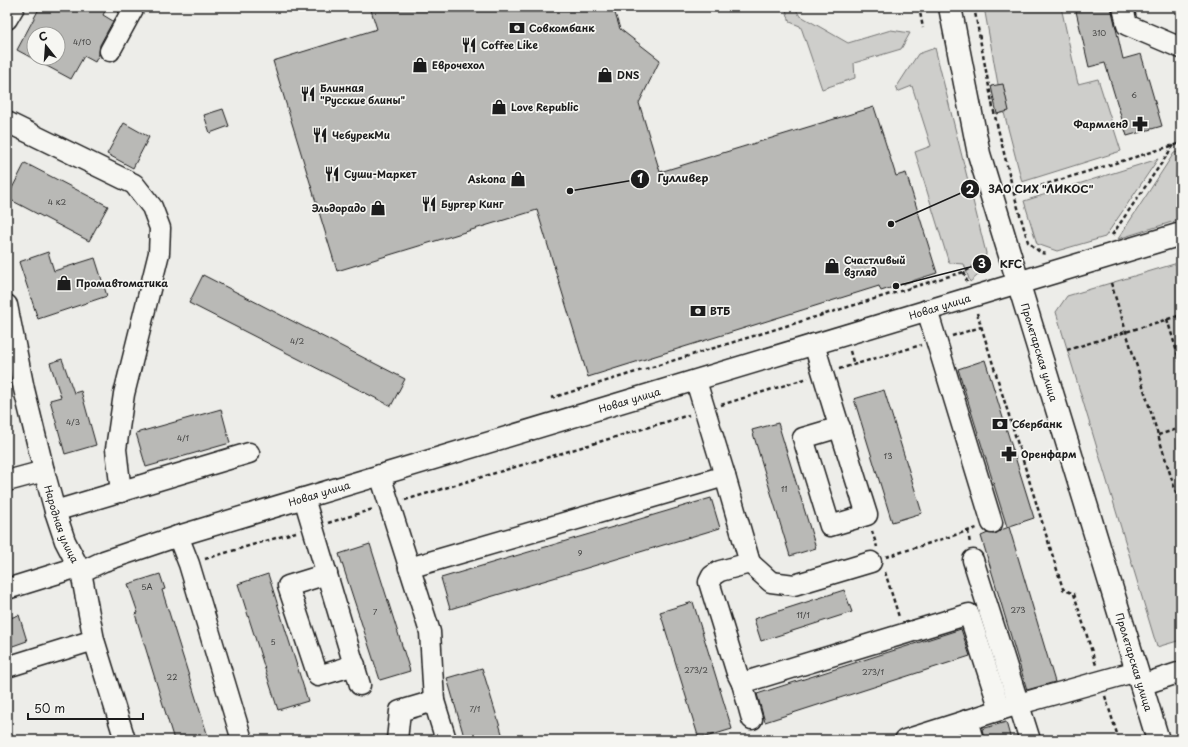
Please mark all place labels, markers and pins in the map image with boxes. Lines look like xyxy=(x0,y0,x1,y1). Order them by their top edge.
bank icon: Совкомбанк xyxy=(508,19,526,37)
place label: Совкомбанк xyxy=(529,20,595,35)
restaurant icon: Coffee Like xyxy=(460,36,478,54)
place label: Coffee Like xyxy=(481,37,538,52)
shop icon: Еврочехол xyxy=(411,56,429,74)
place label: Еврочехол xyxy=(432,57,485,72)
shop icon: DNS xyxy=(596,66,614,84)
place label: DNS xyxy=(617,67,640,82)
place label: Блинная "Русские блины" xyxy=(320,80,405,108)
restaurant icon: Блинная "Русские блины" xyxy=(299,85,317,103)
shop icon: Love Republic xyxy=(490,98,508,116)
place label: Love Republic xyxy=(511,99,579,114)
pharmacy icon: Фармленд xyxy=(1131,115,1149,133)
place label: Фармленд xyxy=(1074,116,1128,131)
restaurant icon: ЧебурекМи xyxy=(311,126,329,144)
place label: ЧебурекМи xyxy=(332,127,390,143)
restaurant icon: Суши-Маркет xyxy=(323,165,341,183)
place label: Суши-Маркет xyxy=(344,166,417,181)
callout: Гулливер xyxy=(630,167,717,190)
shop icon: Askona xyxy=(509,170,527,188)
place label: Askona xyxy=(467,171,506,186)
callout: ЗАО СИХ "ЛИКОС" xyxy=(960,178,1102,201)
restaurant icon: Бургер Кинг xyxy=(420,195,438,213)
place label: Бургер Кинг xyxy=(441,196,504,212)
shop icon: Эльдорадо xyxy=(369,199,387,217)
place label: Эльдорадо xyxy=(312,200,366,215)
place label: Счастливый взгляд xyxy=(844,252,906,279)
callout: KFC xyxy=(972,252,1030,275)
shop icon: Счастливый взгляд xyxy=(823,257,841,275)
shop icon: Промавтоматика xyxy=(55,274,73,292)
place label: Промавтоматика xyxy=(76,275,168,290)
bank icon: ВТБ xyxy=(689,302,707,320)
place label: ВТБ xyxy=(710,303,730,318)
bank icon: Сбербанк xyxy=(991,415,1009,433)
place label: Сбербанк xyxy=(1012,416,1063,431)
pharmacy icon: Оренфарм xyxy=(1000,445,1018,463)
place label: Оренфарм xyxy=(1021,446,1077,461)

